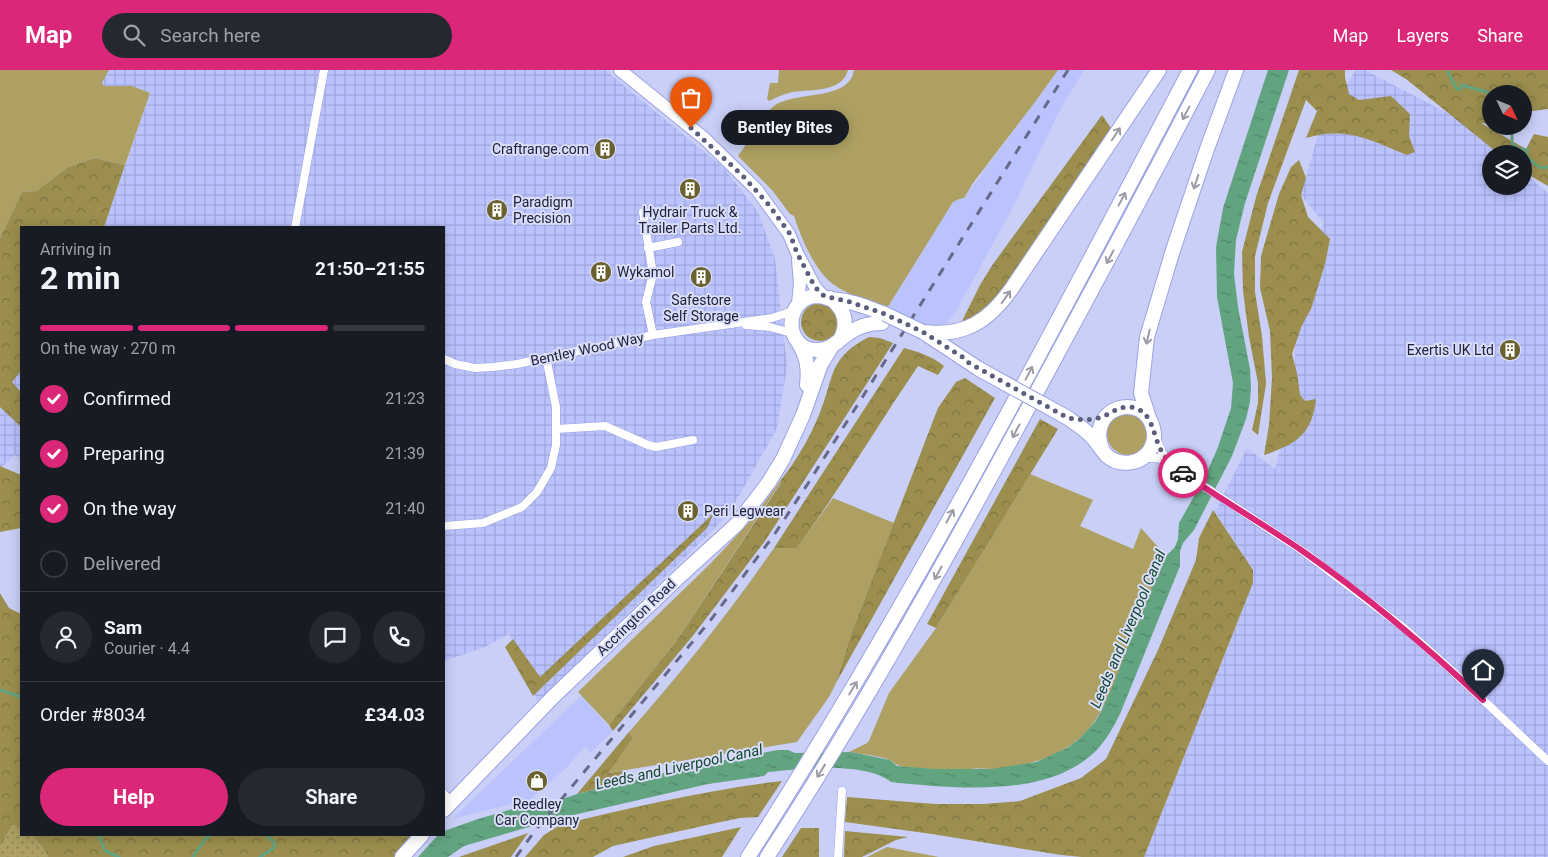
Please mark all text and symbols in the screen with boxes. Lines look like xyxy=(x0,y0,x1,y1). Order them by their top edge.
search box xyxy=(102,13,452,58)
text: Map xyxy=(25,21,72,49)
icon: search xyxy=(120,21,148,49)
text: Search here xyxy=(160,24,260,47)
text: Map xyxy=(1333,25,1368,46)
text: Layers xyxy=(1396,25,1449,46)
text: Share xyxy=(1477,25,1523,46)
pin xyxy=(670,77,712,128)
icon: bag xyxy=(677,84,705,112)
north arrow xyxy=(1482,85,1532,135)
map controls xyxy=(1482,85,1532,195)
one-way arrow xyxy=(1181,105,1190,120)
callout: Bentley Bites xyxy=(721,110,848,146)
text: Bentley Bites xyxy=(738,118,832,137)
one-way arrow xyxy=(1111,127,1121,141)
building icon: Craftrange.com xyxy=(593,137,617,161)
place label: Craftrange.com xyxy=(492,141,589,157)
button: layers xyxy=(1482,145,1532,195)
one-way arrow xyxy=(1190,174,1200,190)
building icon: Hydrair Truck & Trailer Parts Ltd. xyxy=(678,177,702,201)
one-way arrow xyxy=(1117,192,1127,207)
place label: Paradigm Precision xyxy=(513,194,573,226)
building icon: Paradigm Precision xyxy=(485,198,509,222)
place label: Hydrair Truck & Trailer Parts Ltd. xyxy=(639,204,741,236)
text: Arriving in xyxy=(40,240,111,259)
one-way arrow xyxy=(1104,249,1114,263)
text: 21:50–21:55 xyxy=(315,257,425,280)
text: 2 min xyxy=(40,259,120,297)
building icon: Wykamol xyxy=(589,260,613,284)
place label: Wykamol xyxy=(617,264,674,280)
building icon: Safestore Self Storage xyxy=(689,265,713,289)
one-way arrow xyxy=(1000,291,1011,304)
place label: Safestore Self Storage xyxy=(663,292,739,324)
street label: Bentley Wood Way xyxy=(529,329,645,369)
one-way arrow xyxy=(1143,329,1152,345)
building icon: Exertis UK Ltd xyxy=(1498,338,1522,362)
text: On the way · 270 m xyxy=(40,339,176,358)
place label: Exertis UK Ltd xyxy=(1407,342,1494,358)
one-way arrow xyxy=(1024,367,1034,381)
icon: check xyxy=(40,385,68,413)
text: Confirmed xyxy=(83,387,171,410)
text: 21:23 xyxy=(385,389,425,408)
one-way arrow xyxy=(1011,423,1021,438)
icon: check xyxy=(40,440,68,468)
text: Preparing xyxy=(83,442,165,465)
text: 21:39 xyxy=(385,444,425,463)
courier xyxy=(1158,448,1208,498)
icon: car xyxy=(1169,459,1197,487)
icon: check xyxy=(40,495,68,523)
text: On the way xyxy=(83,497,176,520)
text: 21:40 xyxy=(385,499,425,518)
building icon: Peri Legwear xyxy=(676,499,700,523)
place label: Peri Legwear xyxy=(704,503,785,519)
one-way arrow xyxy=(946,509,956,524)
water label: Leeds and Liverpool Canal xyxy=(1086,547,1170,711)
text: Delivered xyxy=(83,552,161,575)
one-way arrow xyxy=(933,565,942,580)
street label: Accrington Road xyxy=(593,575,679,659)
button: person xyxy=(40,611,92,663)
button: chat xyxy=(309,611,361,663)
button: phone xyxy=(373,611,425,663)
text: Sam xyxy=(104,616,142,639)
text: Courier · 4.4 xyxy=(104,639,190,658)
pin xyxy=(1462,649,1504,700)
icon: home xyxy=(1469,656,1497,684)
one-way arrow xyxy=(848,681,858,695)
text: Order #8034 xyxy=(40,703,146,726)
text: £34.03 xyxy=(365,703,425,726)
water label: Leeds and Liverpool Canal xyxy=(594,740,765,794)
one-way arrow xyxy=(815,764,825,778)
button: Help xyxy=(40,768,228,826)
button: Share xyxy=(238,768,425,826)
shop icon: Reedley Car Company xyxy=(525,769,549,793)
place label: Reedley Car Company xyxy=(495,796,579,828)

